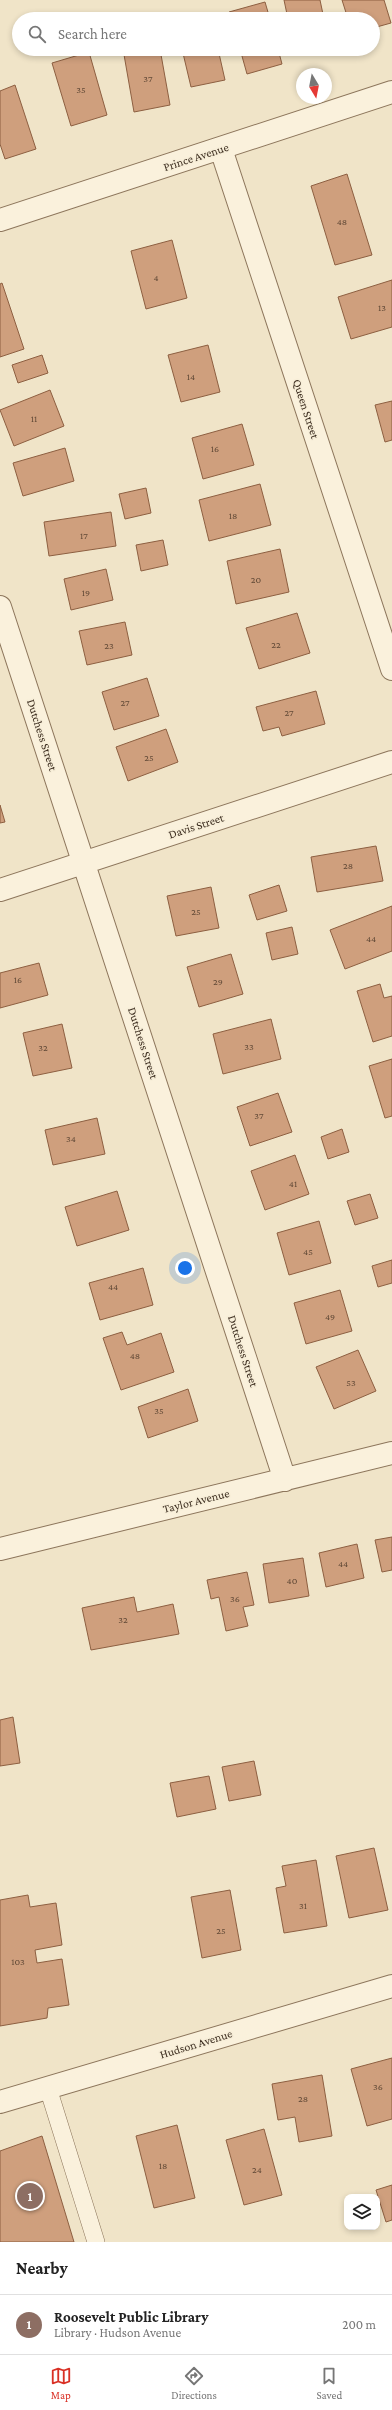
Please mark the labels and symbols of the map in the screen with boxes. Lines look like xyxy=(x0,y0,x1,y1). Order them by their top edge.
north arrow xyxy=(296,68,332,104)
house number: 37 xyxy=(143,73,153,84)
house number: 35 xyxy=(76,84,86,95)
street label: Prince Avenue xyxy=(162,140,230,174)
house number: 48 xyxy=(337,216,347,227)
house number: 4 xyxy=(153,272,159,283)
house number: 13 xyxy=(378,302,386,313)
house number: 14 xyxy=(187,371,195,382)
street label: Queen Street xyxy=(290,377,323,442)
house number: 11 xyxy=(31,413,37,424)
house number: 16 xyxy=(211,443,219,454)
house number: 18 xyxy=(229,510,237,521)
house number: 17 xyxy=(80,530,88,541)
house number: 20 xyxy=(251,574,262,585)
house number: 19 xyxy=(82,587,90,598)
house number: 22 xyxy=(271,639,281,650)
house number: 23 xyxy=(104,640,114,651)
street label: Dutchess Street xyxy=(24,697,61,774)
house number: 27 xyxy=(120,697,130,708)
house number: 27 xyxy=(284,707,294,718)
house number: 25 xyxy=(144,752,154,763)
street label: Davis Street xyxy=(167,810,226,842)
house number: 28 xyxy=(343,860,353,871)
house number: 25 xyxy=(191,906,201,917)
house number: 44 xyxy=(366,933,376,944)
house number: 16 xyxy=(14,974,22,985)
house number: 29 xyxy=(213,976,223,987)
street label: Dutchess Street xyxy=(125,1005,162,1082)
house number: 33 xyxy=(244,1041,254,1052)
house number: 32 xyxy=(38,1042,48,1053)
house number: 37 xyxy=(254,1110,264,1121)
house number: 34 xyxy=(66,1133,76,1144)
house number: 41 xyxy=(289,1178,297,1189)
house number: 45 xyxy=(303,1246,313,1257)
your location xyxy=(175,1258,195,1278)
house number: 44 xyxy=(108,1281,118,1292)
house number: 49 xyxy=(325,1311,335,1322)
street label: Dutchess Street xyxy=(225,1313,262,1390)
house number: 48 xyxy=(130,1350,140,1361)
house number: 53 xyxy=(346,1377,356,1388)
house number: 35 xyxy=(154,1405,164,1416)
street label: Taylor Avenue xyxy=(161,1486,231,1516)
house number: 44 xyxy=(338,1558,348,1569)
house number: 40 xyxy=(287,1575,298,1586)
house number: 36 xyxy=(230,1593,240,1604)
house number: 32 xyxy=(118,1614,128,1625)
house number: 31 xyxy=(299,1900,307,1911)
house number: 25 xyxy=(216,1925,226,1936)
house number: 103 xyxy=(11,1956,25,1967)
street label: Hudson Avenue xyxy=(158,2026,234,2062)
house number: 36 xyxy=(373,2081,383,2092)
house number: 28 xyxy=(298,2093,308,2104)
house number: 18 xyxy=(159,2160,167,2171)
house number: 24 xyxy=(252,2164,262,2175)
pin: 1 xyxy=(17,2181,43,2211)

